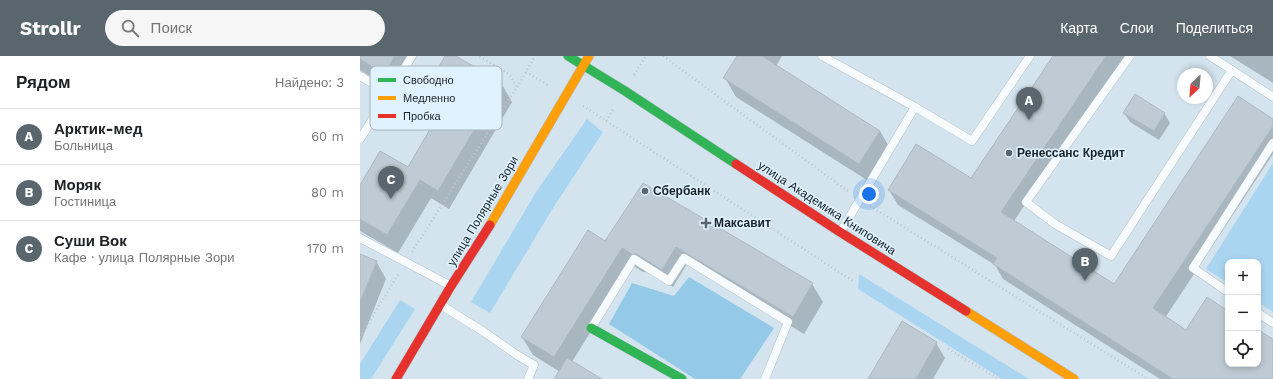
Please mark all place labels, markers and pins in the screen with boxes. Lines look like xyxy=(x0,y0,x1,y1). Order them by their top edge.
pin: A xyxy=(1016,87,1042,120)
place label: Ренессанс Кредит xyxy=(1017,146,1125,160)
marker: Ренессанс Кредит xyxy=(1004,148,1014,158)
pin: C xyxy=(378,166,404,199)
place label: Сбербанк xyxy=(653,184,711,198)
marker: Сбербанк xyxy=(640,186,650,196)
place label: Максавит xyxy=(714,216,771,230)
marker: Максавит xyxy=(701,218,711,228)
pin: B xyxy=(1072,248,1098,281)

